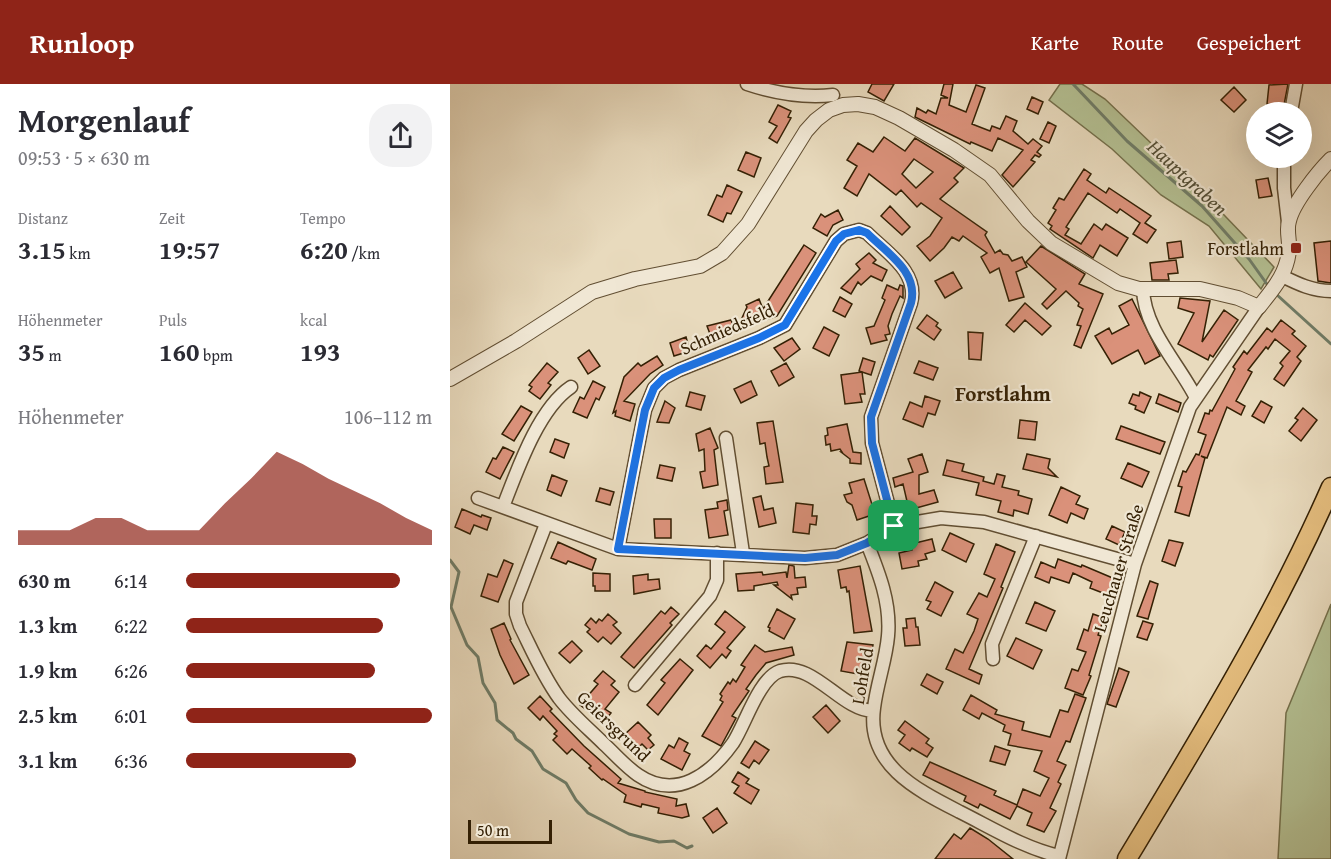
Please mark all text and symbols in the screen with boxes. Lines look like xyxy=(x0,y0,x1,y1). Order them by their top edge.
text: Runloop xyxy=(30,22,134,63)
text: Karte xyxy=(1031,27,1079,58)
text: Route xyxy=(1112,27,1164,58)
text: Gespeichert xyxy=(1197,27,1301,58)
text: Morgenlauf xyxy=(18,96,190,144)
map controls xyxy=(1246,102,1312,168)
button: layers xyxy=(1246,102,1312,168)
button: share xyxy=(369,104,432,167)
water label: Hauptgraben xyxy=(1141,131,1235,222)
text: 09:53 · 5 × 630 m xyxy=(18,143,150,172)
text: Distanz xyxy=(18,206,68,230)
text: Zeit xyxy=(159,206,185,230)
text: Tempo xyxy=(300,206,346,230)
text: 3.15 xyxy=(18,230,66,269)
text: 19:57 xyxy=(159,230,220,269)
text: 6:20 xyxy=(300,230,348,269)
place label: Forstlahm xyxy=(1207,235,1284,262)
text: km xyxy=(66,241,90,265)
text: /km xyxy=(348,241,380,265)
marker: Forstlahm xyxy=(1289,241,1303,255)
street label: Schmiedsfeld xyxy=(676,296,779,362)
text: Höhenmeter xyxy=(18,308,103,332)
text: Puls xyxy=(159,308,187,332)
text: kcal xyxy=(300,308,327,332)
text: 35 xyxy=(18,332,45,371)
text: 160 xyxy=(159,332,199,371)
text: 193 xyxy=(300,332,340,371)
text: m xyxy=(45,343,62,367)
text: bpm xyxy=(199,343,233,367)
district label: Forstlahm xyxy=(955,378,1051,409)
text: Höhenmeter xyxy=(18,402,124,431)
text: 106–112 m xyxy=(344,402,432,431)
pin xyxy=(868,500,919,551)
street label: Leuchauer Straße xyxy=(1086,501,1150,635)
icon: arrive xyxy=(877,509,910,542)
text: 630 m xyxy=(18,566,71,595)
text: 6:14 xyxy=(114,566,148,595)
text: 1.3 km xyxy=(18,611,77,640)
text: 6:22 xyxy=(114,611,148,640)
street label: Lohfeld xyxy=(844,645,880,706)
text: 1.9 km xyxy=(18,656,77,685)
text: 6:26 xyxy=(114,656,148,685)
street label: Geiersgrund xyxy=(571,684,657,768)
text: 2.5 km xyxy=(18,701,77,730)
text: 6:01 xyxy=(114,701,148,730)
text: 3.1 km xyxy=(18,746,77,775)
text: 6:36 xyxy=(114,746,148,775)
scale bar xyxy=(468,817,552,844)
text: 50 m xyxy=(477,818,509,842)

